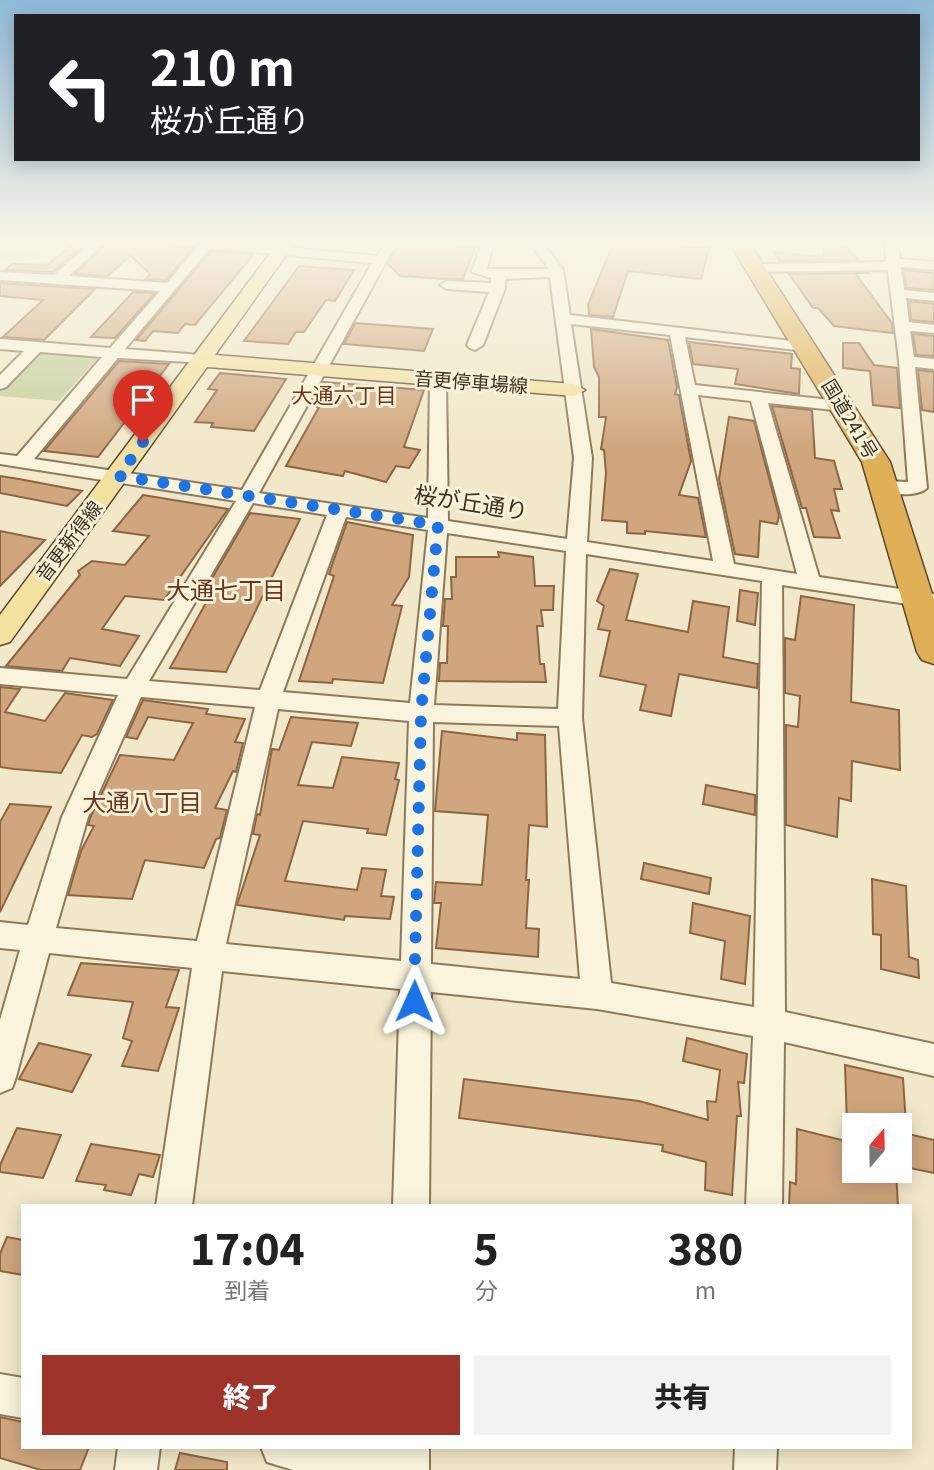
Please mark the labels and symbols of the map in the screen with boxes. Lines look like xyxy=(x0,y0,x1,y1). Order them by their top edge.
street label: 音更停車場線 xyxy=(413,363,529,398)
pin xyxy=(113,370,173,442)
street label: 国道241号 xyxy=(817,373,886,463)
district label: 大通六丁目 xyxy=(292,379,397,409)
street label: 桜が丘通り xyxy=(412,475,531,527)
street label: 音更新得線 xyxy=(28,494,107,586)
district label: 大通七丁目 xyxy=(166,571,286,606)
district label: 大通八丁目 xyxy=(82,783,202,818)
position arrow xyxy=(377,964,451,1038)
north arrow xyxy=(842,1113,912,1183)

